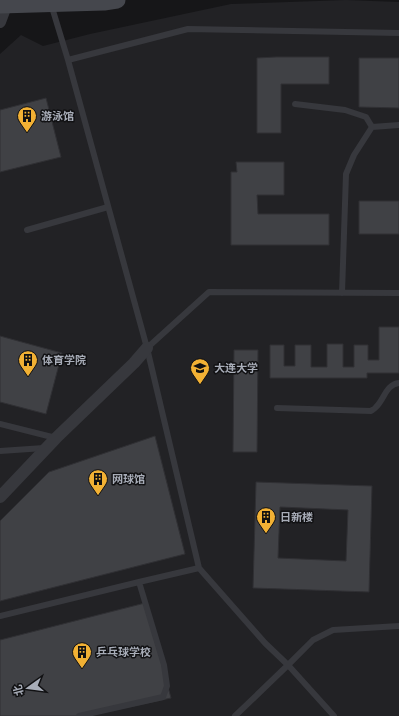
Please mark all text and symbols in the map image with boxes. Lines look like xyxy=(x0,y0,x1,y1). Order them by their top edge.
building icon: 游泳馆 xyxy=(16,105,38,133)
place label: 游泳馆 xyxy=(41,109,74,122)
building icon: 体育学院 xyxy=(17,349,39,377)
place label: 体育学院 xyxy=(42,353,86,366)
school or university icon: 大连大学 xyxy=(189,357,211,385)
place label: 大连大学 xyxy=(214,361,258,374)
building icon: 网球馆 xyxy=(87,468,109,496)
place label: 网球馆 xyxy=(112,472,145,485)
building icon: 日新楼 xyxy=(255,506,277,534)
place label: 日新楼 xyxy=(280,510,313,523)
building icon: 乒乓球学校 xyxy=(71,641,93,669)
place label: 乒乓球学校 xyxy=(96,645,151,658)
north arrow xyxy=(8,668,48,708)
text: 北 xyxy=(10,684,25,697)

